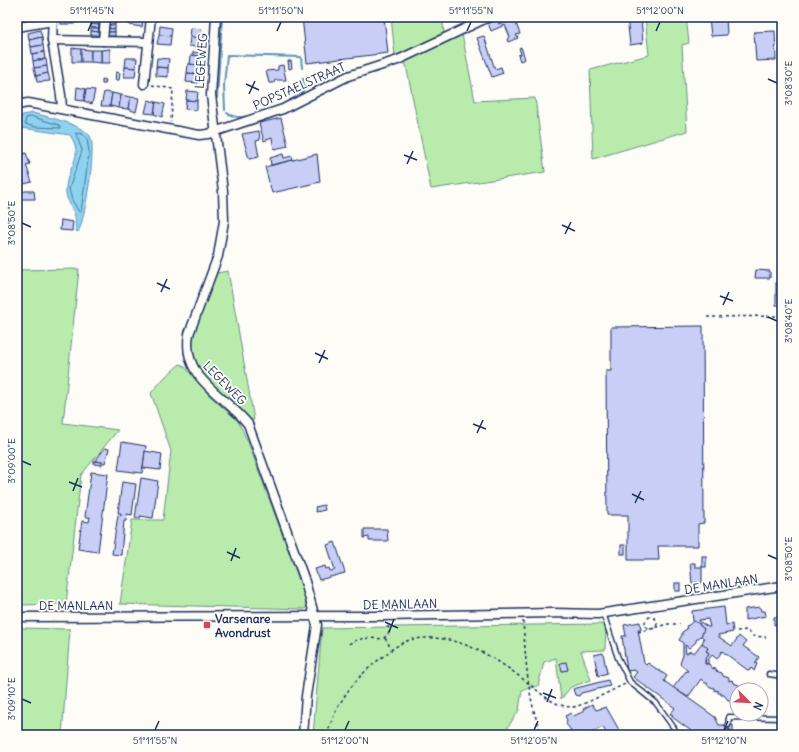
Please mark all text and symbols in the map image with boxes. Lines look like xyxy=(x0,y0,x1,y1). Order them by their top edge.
text: 51°11'45"N xyxy=(70,4,114,17)
text: 51°11'50"N xyxy=(258,4,304,17)
text: 51°11'55"N xyxy=(449,4,493,17)
text: 51°12'00"N xyxy=(636,4,684,17)
street label: LEGEWEG xyxy=(192,32,210,89)
street label: POPSTAELSTRAAT xyxy=(251,59,347,113)
text: 3°08'30"E xyxy=(782,60,795,105)
text: 3°08'50"E xyxy=(5,200,18,245)
text: 3°08'40"E xyxy=(782,299,795,343)
street label: LEGEWEG xyxy=(200,358,250,408)
text: 3°09'00"E xyxy=(5,438,18,484)
text: 3°08'50"E xyxy=(782,536,795,581)
street label: DE MANLAAN xyxy=(683,571,759,597)
street label: DE MANLAAN xyxy=(363,596,437,612)
street label: DE MANLAAN xyxy=(39,598,113,613)
place label: Varsenare Avondrust xyxy=(215,611,272,640)
marker: Varsenare Avondrust xyxy=(202,620,212,630)
text: 3°09'10"E xyxy=(5,677,18,721)
north arrow xyxy=(729,682,769,722)
text: N xyxy=(750,700,766,712)
text: 51°11'55"N xyxy=(133,734,177,747)
text: 51°12'00"N xyxy=(321,734,369,747)
text: 51°12'05"N xyxy=(510,734,558,747)
text: 51°12'10"N xyxy=(701,734,747,747)

